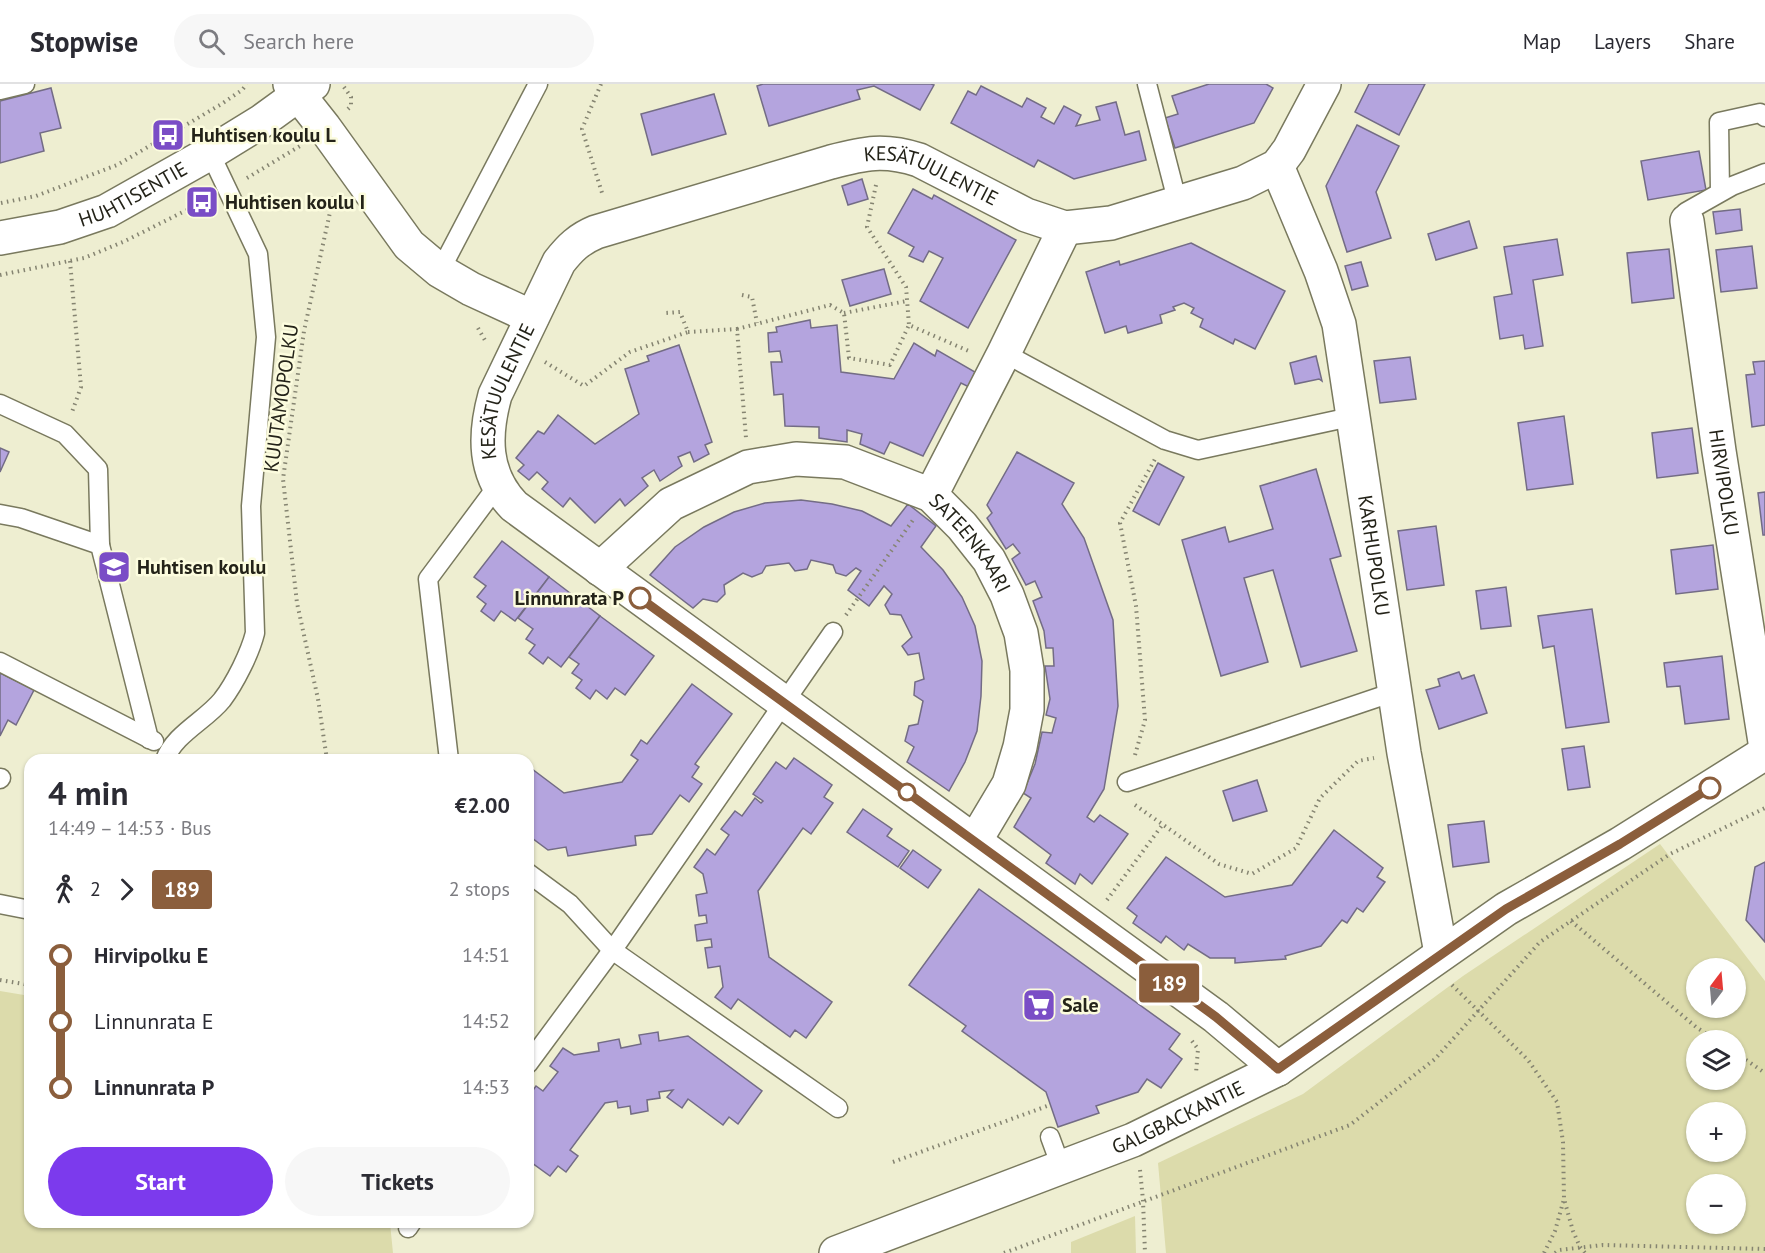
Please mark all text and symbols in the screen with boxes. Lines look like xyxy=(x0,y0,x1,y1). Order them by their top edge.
search box xyxy=(174,14,594,68)
text: Stopwise xyxy=(30,23,138,60)
icon: search xyxy=(195,25,228,58)
text: Search here xyxy=(243,27,354,55)
text: Map xyxy=(1523,28,1561,55)
text: Layers xyxy=(1594,28,1651,55)
text: Share xyxy=(1684,28,1735,55)
bus stop icon: Huhtisen koulu L xyxy=(150,117,186,153)
place label: Huhtisen koulu L xyxy=(191,122,336,148)
street label: KESÄTUULENTIE xyxy=(863,140,1003,211)
street label: HUHTISENTIE xyxy=(75,155,192,233)
bus stop icon: Huhtisen koulu I xyxy=(184,184,220,220)
place label: Huhtisen koulu I xyxy=(225,189,365,215)
street label: KESÄTUULENTIE xyxy=(475,319,541,461)
street label: KUUTAMOPOLKU xyxy=(258,322,304,474)
street label: HIRVIPOLKU xyxy=(1703,427,1745,538)
street label: SATEENKAARI xyxy=(924,488,1017,597)
street label: KARHUPOLKU xyxy=(1352,493,1396,618)
school or university icon: Huhtisen koulu xyxy=(96,549,132,585)
place label: Huhtisen koulu xyxy=(137,554,266,580)
place label: Linnunrata P xyxy=(515,585,624,611)
marker: Linnunrata P xyxy=(629,587,651,609)
text: 4 min xyxy=(48,771,129,814)
unlabelled marker xyxy=(1699,777,1721,799)
unlabelled marker xyxy=(898,783,916,801)
text: €2.00 xyxy=(455,791,510,819)
text: 14:49 – 14:53 · Bus xyxy=(48,815,212,841)
icon: walk xyxy=(48,873,81,906)
icon: forward xyxy=(110,873,143,906)
text: 2 xyxy=(90,876,101,902)
text: 189 xyxy=(164,876,200,903)
text: 2 stops xyxy=(449,876,510,902)
text: Hirvipolku E xyxy=(94,941,208,969)
text: 14:51 xyxy=(462,942,510,968)
north arrow xyxy=(1686,958,1746,1018)
map controls xyxy=(1686,958,1746,1234)
line badge: 189 xyxy=(1134,964,1204,1002)
text: 189 xyxy=(1151,970,1187,997)
supermarket icon: Sale xyxy=(1021,987,1057,1023)
place label: Sale xyxy=(1062,992,1099,1018)
text: Linnunrata E xyxy=(94,1007,214,1035)
text: 14:52 xyxy=(462,1008,510,1034)
button: layers xyxy=(1686,1030,1746,1090)
text: Linnunrata P xyxy=(94,1073,214,1101)
text: 14:53 xyxy=(462,1074,510,1100)
street label: GALGBACKANTIE xyxy=(1108,1075,1248,1160)
button: + xyxy=(1686,1102,1746,1162)
button: Start xyxy=(48,1147,273,1216)
button: Tickets xyxy=(285,1147,510,1216)
button: − xyxy=(1686,1174,1746,1234)

